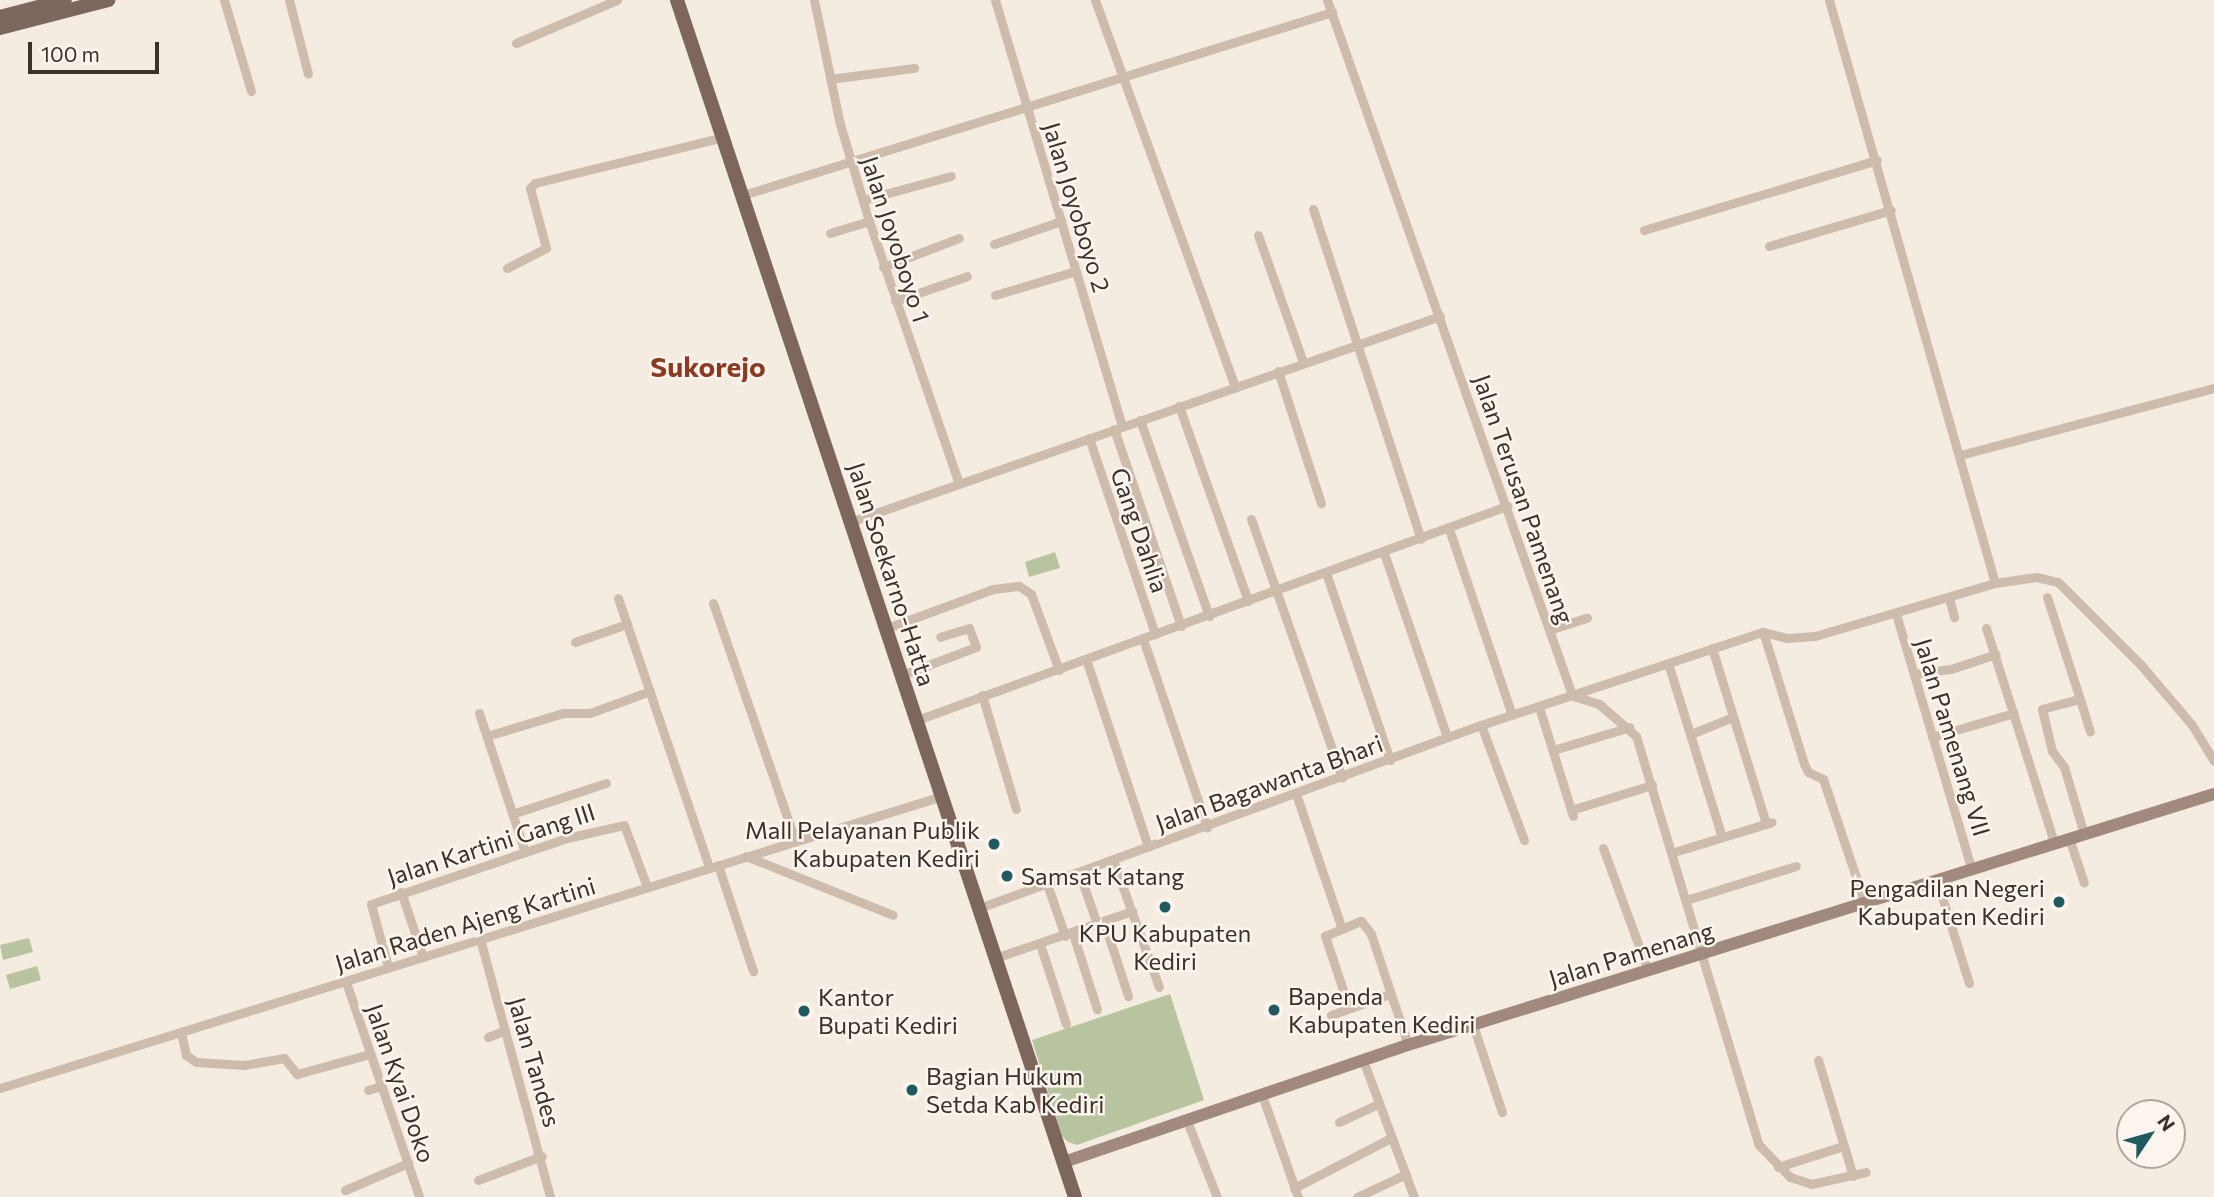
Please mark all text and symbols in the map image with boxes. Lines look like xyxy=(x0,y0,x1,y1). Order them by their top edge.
scale bar xyxy=(32,28,163,72)
text: 100 m xyxy=(41,41,100,66)
street label: Jalan Joyoboyo 2 xyxy=(1037,119,1117,295)
street label: Jalan Joyoboyo 1 xyxy=(856,152,936,326)
district label: Sukorejo xyxy=(650,349,766,383)
street label: Jalan Terusan Pamenang xyxy=(1468,371,1580,627)
street label: Jalan Soekarno-Hatta xyxy=(842,458,942,690)
street label: Gang Dahlia xyxy=(1105,464,1175,596)
street label: Jalan Pamenang VII xyxy=(1909,635,1997,839)
street label: Jalan Bagawanta Bhari xyxy=(1152,729,1386,837)
street label: Jalan Kartini Gang III xyxy=(383,797,599,891)
place label: Mall Pelayanan Publik Kabupaten Kediri xyxy=(745,816,980,872)
marker: Mall Pelayanan Publik Kabupaten Kediri xyxy=(986,836,1002,852)
place label: Samsat Katang xyxy=(1021,862,1184,890)
marker: Samsat Katang xyxy=(999,868,1015,884)
street label: Jalan Raden Ajeng Kartini xyxy=(331,871,599,977)
place label: Pengadilan Negeri Kabupaten Kediri xyxy=(1850,874,2045,930)
marker: Pengadilan Negeri Kabupaten Kediri xyxy=(2051,894,2067,910)
marker: KPU Kabupaten Kediri xyxy=(1157,899,1173,915)
street label: Jalan Pamenang xyxy=(1545,915,1717,993)
place label: KPU Kabupaten Kediri xyxy=(1079,919,1251,975)
place label: Bapenda Kabupaten Kediri xyxy=(1288,982,1475,1038)
place label: Kantor Bupati Kediri xyxy=(818,983,958,1039)
street label: Jalan Tandes xyxy=(503,994,567,1130)
street label: Jalan Kyai Doko xyxy=(360,1000,442,1166)
marker: Bapenda Kabupaten Kediri xyxy=(1266,1002,1282,1018)
marker: Kantor Bupati Kediri xyxy=(796,1003,812,1019)
place label: Bagian Hukum Setda Kab Kediri xyxy=(926,1062,1104,1118)
marker: Bagian Hukum Setda Kab Kediri xyxy=(904,1082,920,1098)
north arrow xyxy=(2116,1099,2186,1169)
text: N xyxy=(2153,1110,2180,1135)

